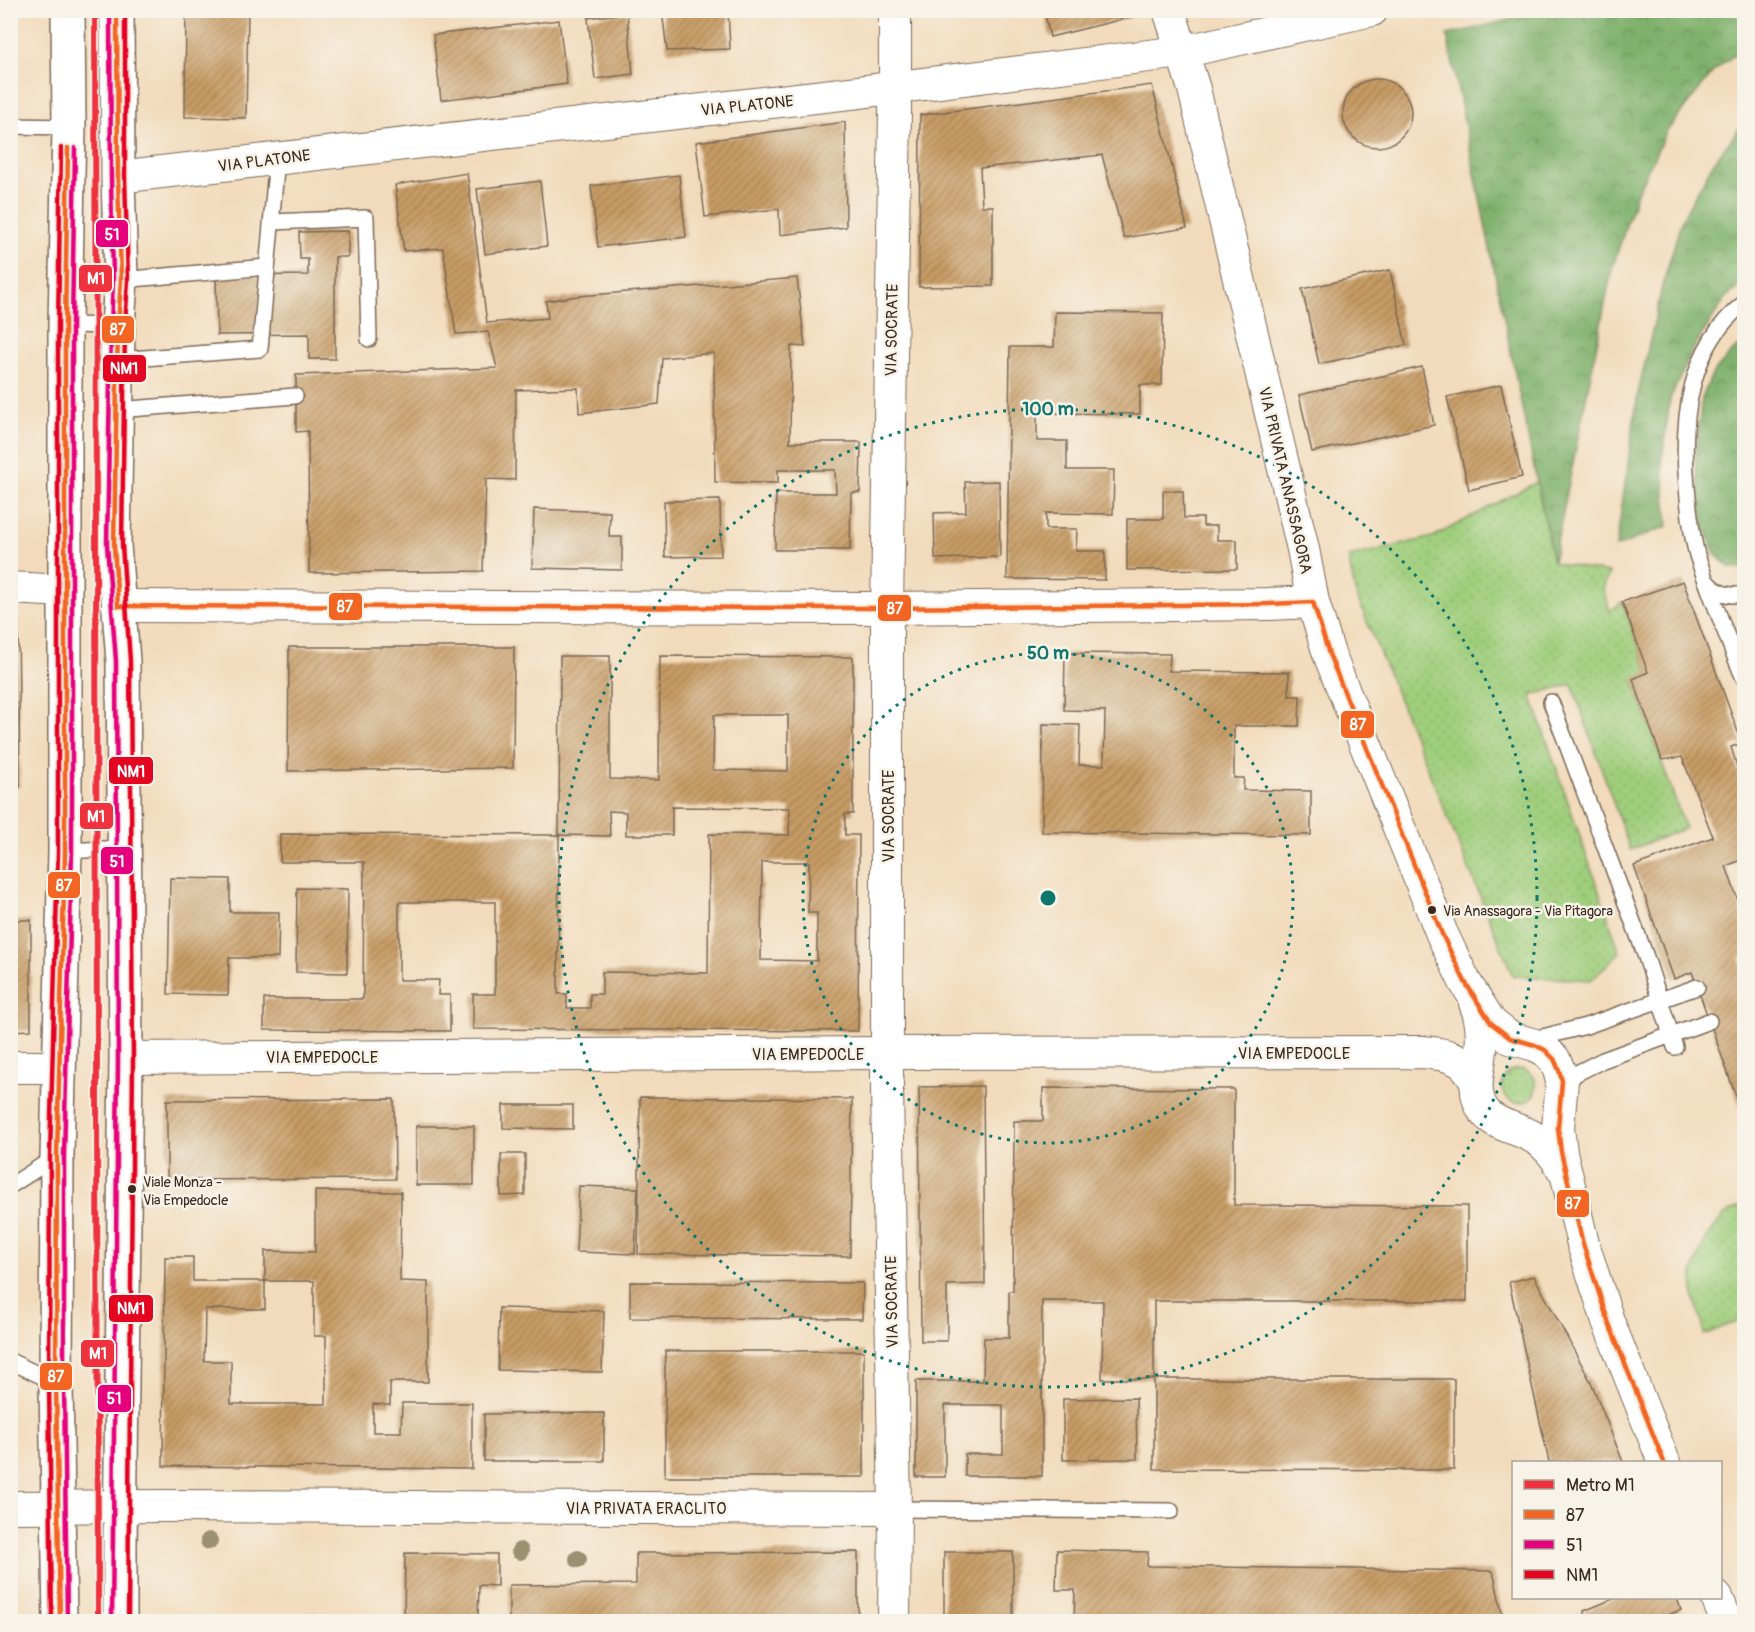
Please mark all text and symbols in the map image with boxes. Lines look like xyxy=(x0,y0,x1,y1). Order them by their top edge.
street label: VIA PLATONE xyxy=(700,91,794,121)
street label: VIA PLATONE xyxy=(217,145,312,177)
line badge: 51 xyxy=(95,219,129,248)
text: 51 xyxy=(105,225,119,245)
line badge: M1 xyxy=(78,264,113,293)
text: M1 xyxy=(87,269,105,289)
street label: VIA SOCRATE xyxy=(881,283,903,377)
line badge: 87 xyxy=(101,315,135,344)
text: 87 xyxy=(110,320,127,340)
line badge: NM1 xyxy=(102,354,147,383)
text: NM1 xyxy=(110,359,138,379)
street label: VIA PRIVATA ANASSAGORA xyxy=(1254,385,1316,576)
text: 100 m xyxy=(1022,398,1074,421)
line badge: 87 xyxy=(328,592,363,621)
line badge: 87 xyxy=(877,594,912,622)
text: 87 xyxy=(337,597,354,617)
text: 87 xyxy=(887,599,904,619)
text: 50 m xyxy=(1027,642,1069,665)
line badge: 87 xyxy=(1340,710,1375,739)
text: 87 xyxy=(1350,715,1367,735)
line badge: NM1 xyxy=(108,756,154,785)
text: NM1 xyxy=(117,762,145,782)
street label: VIA SOCRATE xyxy=(879,770,899,862)
line badge: M1 xyxy=(79,802,114,830)
text: M1 xyxy=(87,807,105,827)
line badge: 51 xyxy=(100,846,134,875)
text: 51 xyxy=(110,852,124,872)
line badge: 87 xyxy=(47,871,81,899)
text: 87 xyxy=(56,876,73,896)
centre of rings xyxy=(1038,888,1058,908)
place label: Via Anassagora - Via Pitagora xyxy=(1443,903,1613,920)
marker: Via Anassagora - Via Pitagora xyxy=(1426,904,1438,916)
street label: VIA EMPEDOCLE xyxy=(1238,1044,1350,1064)
street label: VIA EMPEDOCLE xyxy=(752,1045,864,1065)
street label: VIA EMPEDOCLE xyxy=(266,1048,378,1068)
place label: Viale Monza - Via Empedocle xyxy=(143,1174,228,1209)
marker: Viale Monza - Via Empedocle xyxy=(126,1183,138,1195)
line badge: 87 xyxy=(1556,1189,1590,1218)
text: 87 xyxy=(1565,1194,1582,1214)
street label: VIA SOCRATE xyxy=(881,1255,903,1349)
line badge: NM1 xyxy=(108,1294,154,1323)
text: NM1 xyxy=(117,1299,145,1319)
line badge: M1 xyxy=(80,1339,115,1368)
text: M1 xyxy=(89,1344,107,1364)
line badge: 87 xyxy=(39,1362,73,1391)
text: 87 xyxy=(48,1367,65,1387)
line badge: 51 xyxy=(97,1384,132,1413)
text: 51 xyxy=(107,1389,121,1409)
legend xyxy=(1512,1461,1722,1599)
text: Metro M1 xyxy=(1566,1474,1635,1497)
street label: VIA PRIVATA ERACLITO xyxy=(566,1499,726,1519)
text: 87 xyxy=(1566,1504,1585,1527)
text: 51 xyxy=(1566,1534,1583,1557)
text: NM1 xyxy=(1566,1564,1598,1587)

